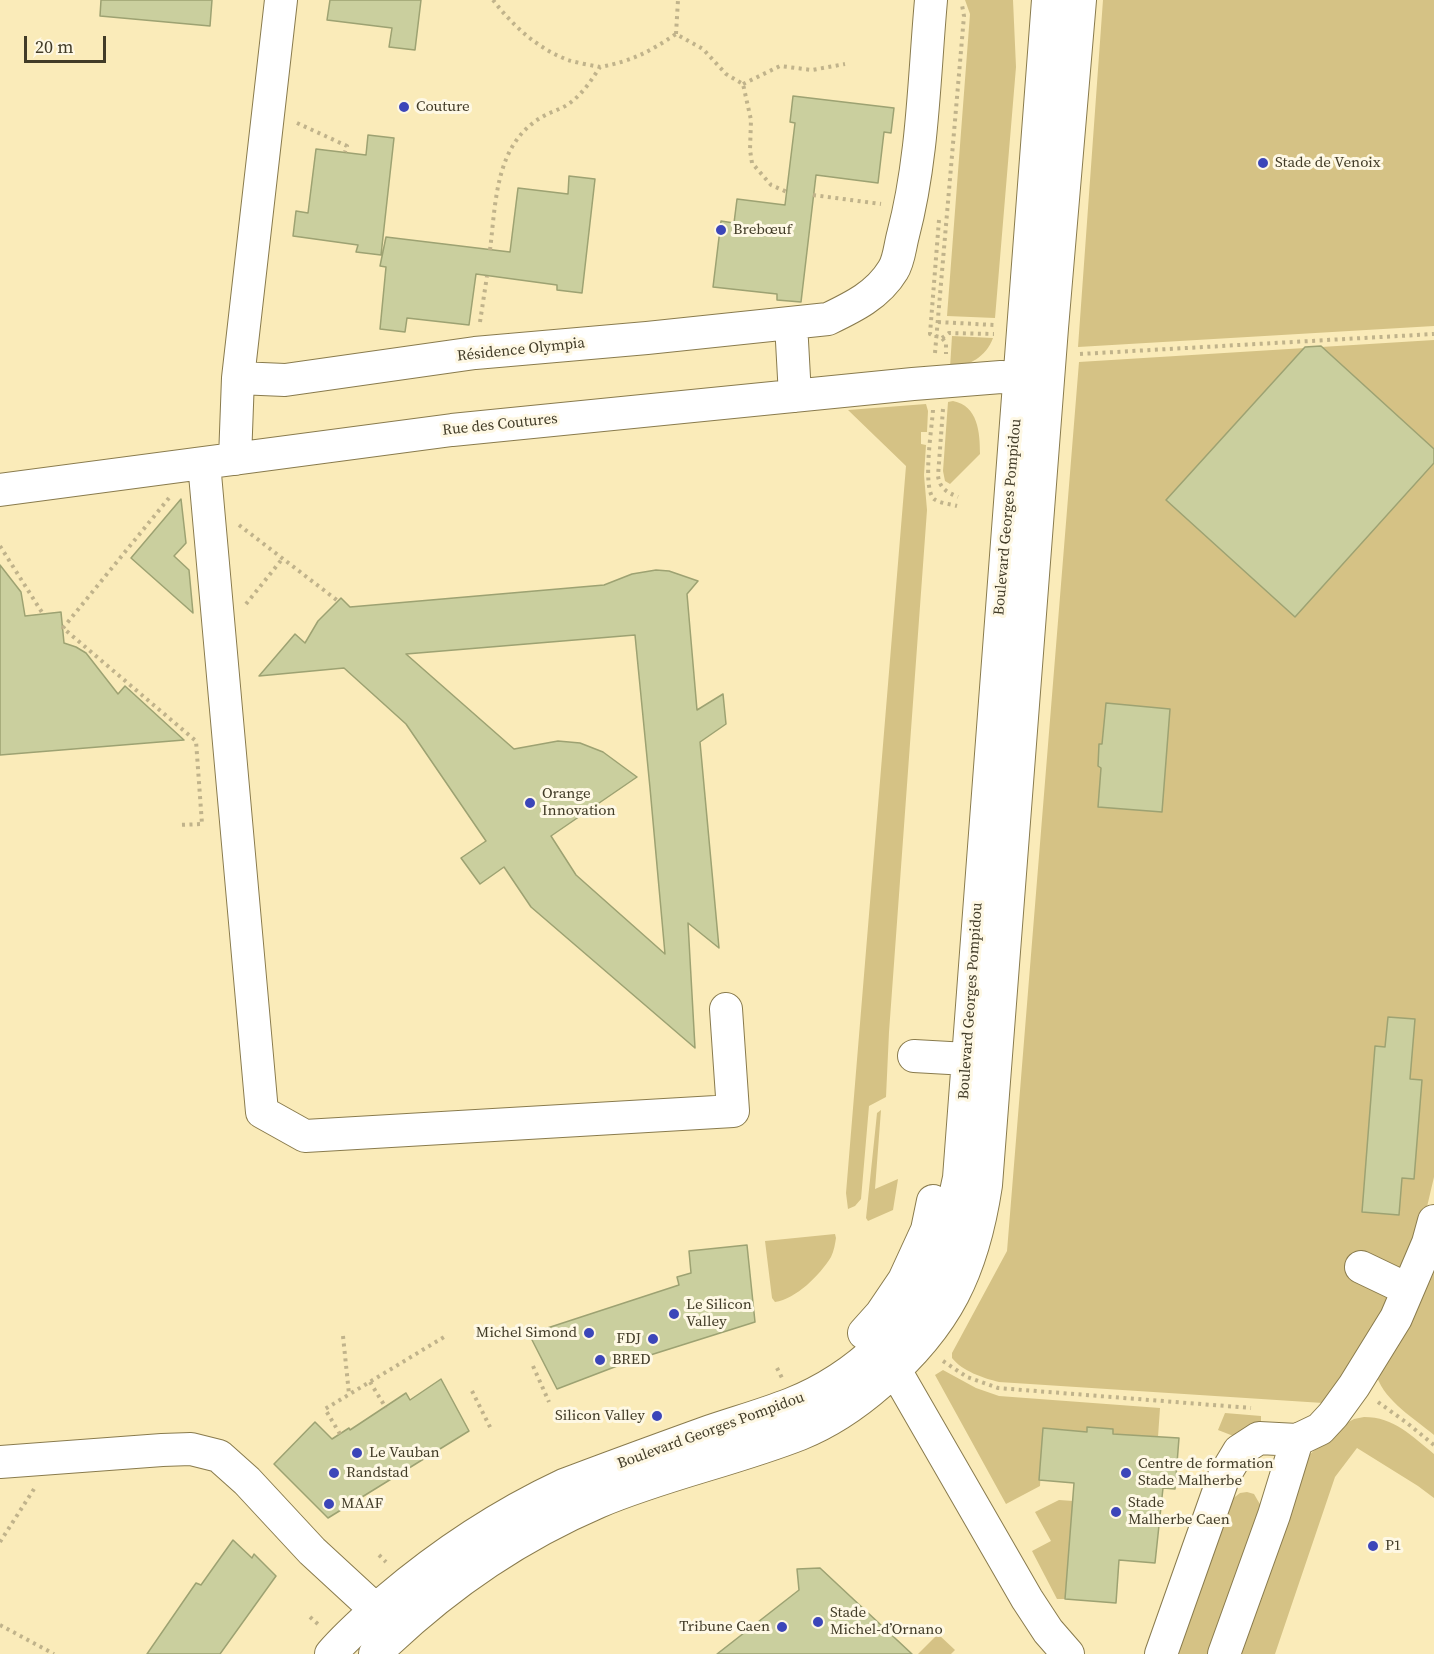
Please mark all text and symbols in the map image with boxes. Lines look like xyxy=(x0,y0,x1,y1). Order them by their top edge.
scale bar xyxy=(27,24,110,62)
text: 20 m xyxy=(35,34,73,59)
place label: Couture xyxy=(416,98,470,116)
marker: Couture xyxy=(397,100,411,114)
place label: Stade de Venoix xyxy=(1275,154,1381,172)
marker: Stade de Venoix xyxy=(1256,156,1270,170)
place label: Brebœuf xyxy=(733,221,792,239)
marker: Brebœuf xyxy=(714,223,728,237)
street label: Résidence Olympia xyxy=(456,334,586,366)
street label: Rue des Coutures xyxy=(441,410,559,440)
street label: Boulevard Georges Pompidou xyxy=(990,418,1026,616)
place label: Orange Innovation xyxy=(542,785,616,820)
marker: Orange Innovation xyxy=(523,796,537,810)
street label: Boulevard Georges Pompidou xyxy=(955,902,987,1100)
place label: Le Silicon Valley xyxy=(686,1296,752,1331)
marker: Le Silicon Valley xyxy=(667,1307,681,1321)
place label: Michel Simond xyxy=(476,1324,577,1342)
marker: Michel Simond xyxy=(582,1326,596,1340)
place label: FDJ xyxy=(616,1330,641,1348)
marker: FDJ xyxy=(646,1332,660,1346)
place label: BRED xyxy=(612,1351,651,1369)
marker: BRED xyxy=(593,1353,607,1367)
street label: Boulevard Georges Pompidou xyxy=(615,1389,807,1473)
place label: Silicon Valley xyxy=(555,1407,645,1425)
marker: Silicon Valley xyxy=(650,1409,664,1423)
place label: Le Vauban xyxy=(369,1444,440,1462)
marker: Le Vauban xyxy=(350,1446,364,1460)
place label: Centre de formation Stade Malherbe xyxy=(1138,1455,1273,1490)
place label: Randstad xyxy=(346,1464,408,1482)
marker: Randstad xyxy=(327,1466,341,1480)
marker: Centre de formation Stade Malherbe xyxy=(1119,1466,1133,1480)
place label: Stade Malherbe Caen xyxy=(1128,1494,1230,1529)
place label: MAAF xyxy=(341,1495,383,1513)
marker: MAAF xyxy=(322,1497,336,1511)
marker: Stade Malherbe Caen xyxy=(1109,1505,1123,1519)
place label: P1 xyxy=(1385,1537,1401,1555)
marker: P1 xyxy=(1366,1539,1380,1553)
place label: Stade Michel-d’Ornano xyxy=(830,1604,943,1639)
marker: Stade Michel-d’Ornano xyxy=(811,1615,825,1629)
place label: Tribune Caen xyxy=(679,1618,770,1636)
marker: Tribune Caen xyxy=(775,1620,789,1634)

